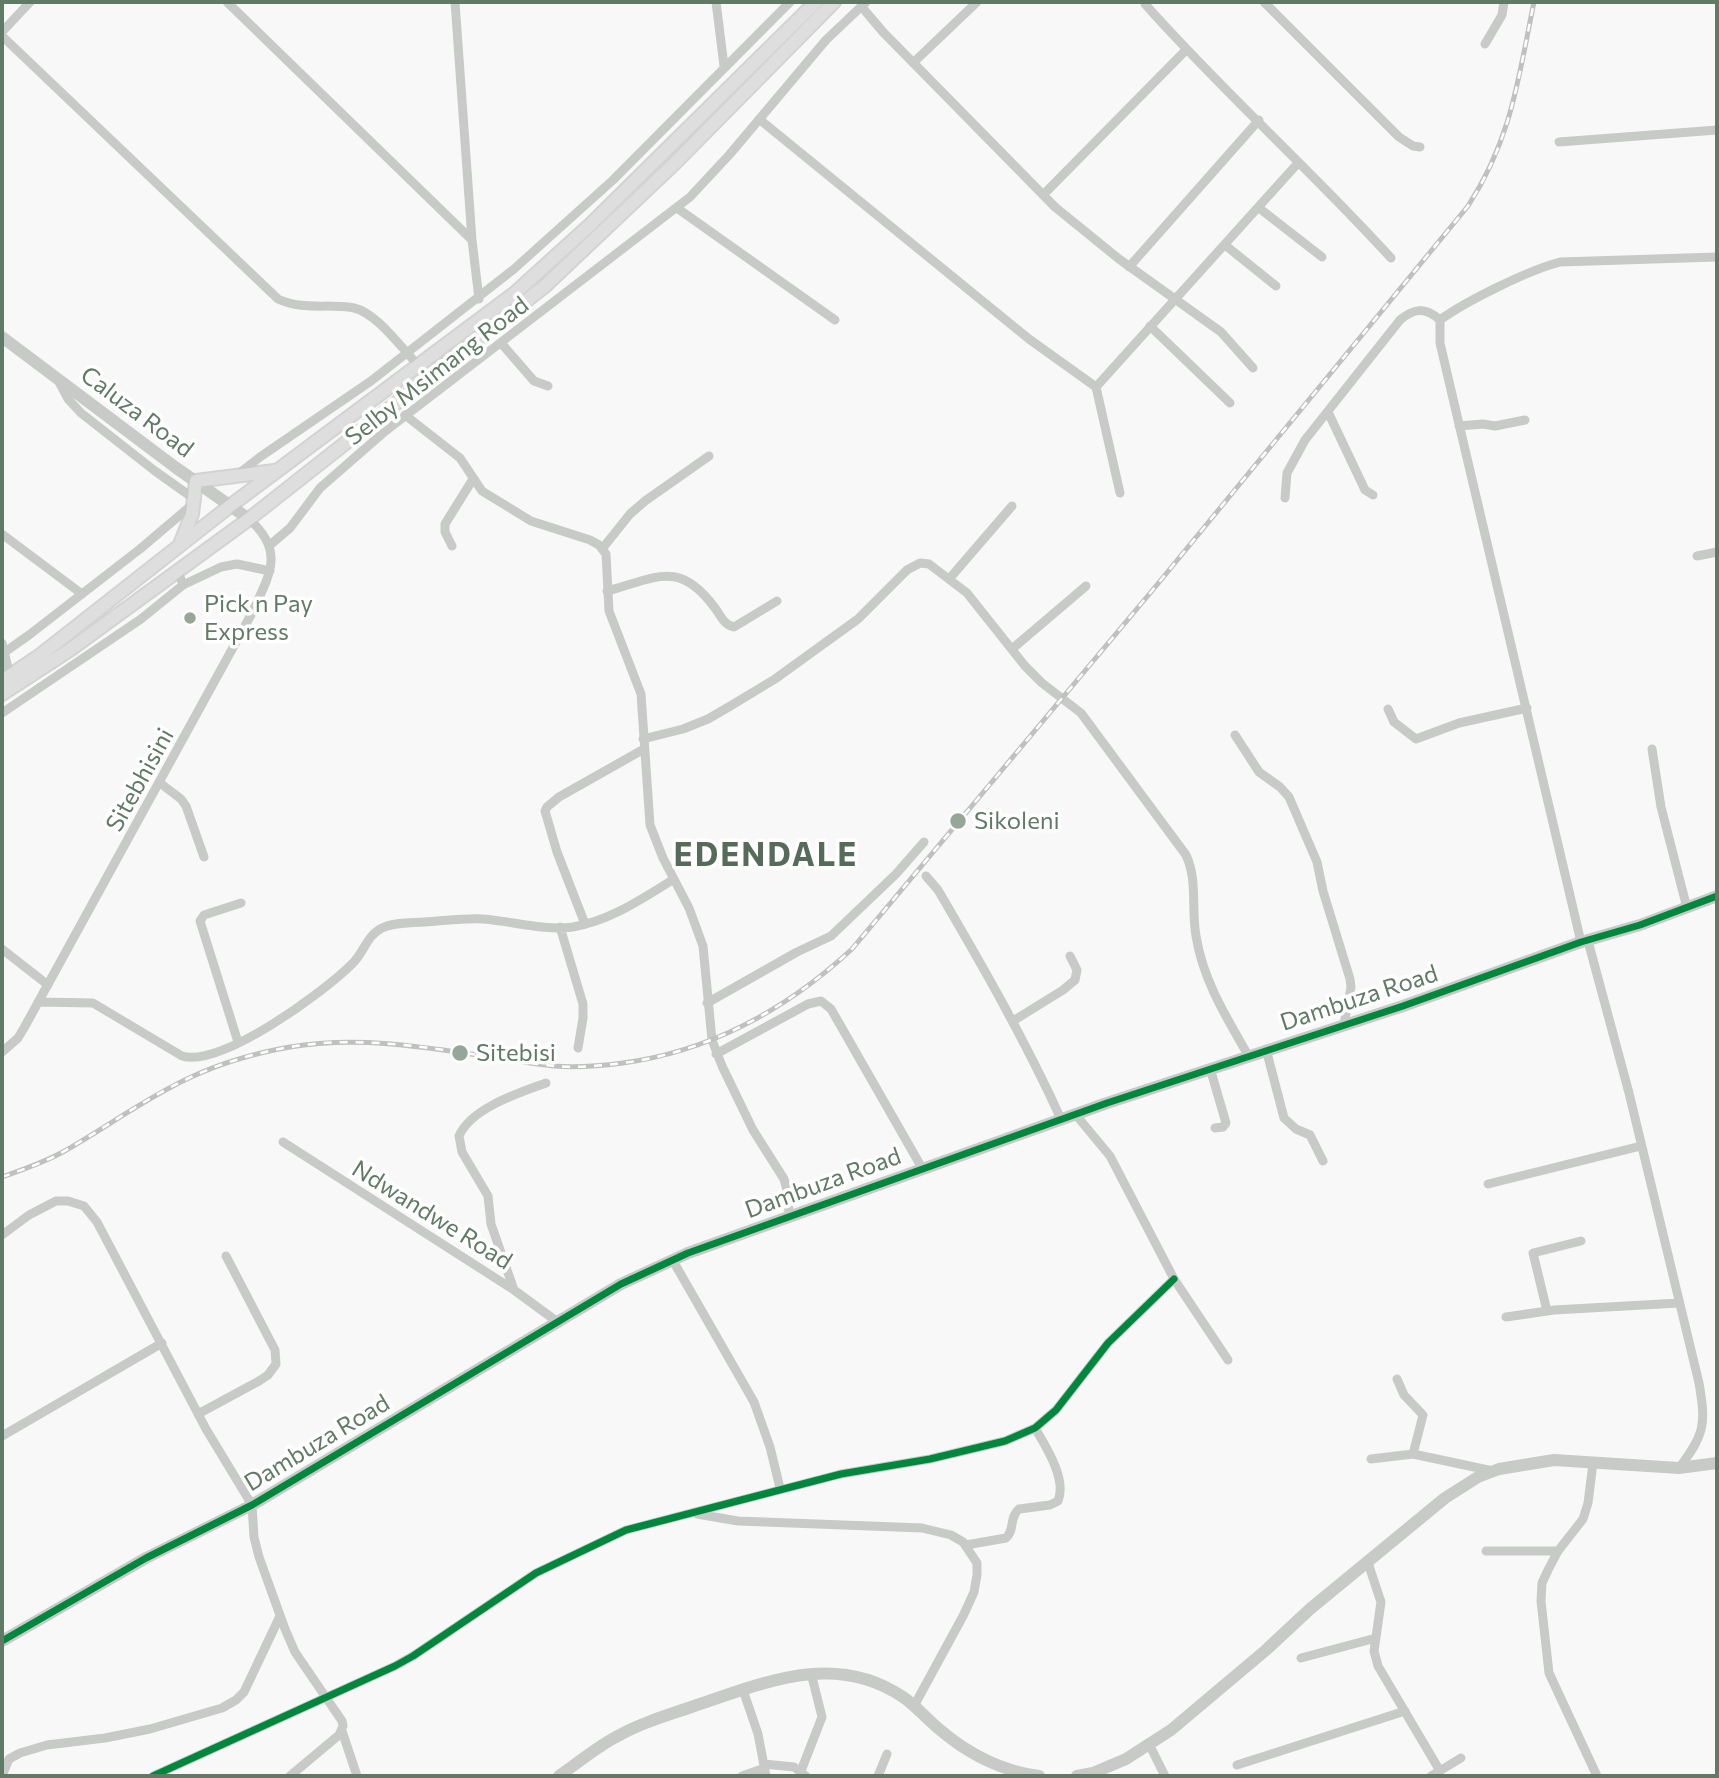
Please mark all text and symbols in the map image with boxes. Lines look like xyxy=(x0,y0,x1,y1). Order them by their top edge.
street label: Selby Msimang Road xyxy=(340,290,534,452)
street label: Caluza Road xyxy=(75,360,199,464)
place label: Pick n Pay Express xyxy=(204,590,313,646)
marker: Pick n Pay Express xyxy=(182,610,198,626)
street label: Sitebhisini xyxy=(100,723,180,837)
place label: Sikoleni xyxy=(974,807,1060,835)
marker: Sikoleni xyxy=(948,811,968,831)
district label: EDENDALE xyxy=(675,836,857,874)
street label: Dambuza Road xyxy=(1277,959,1441,1037)
place label: Sitebisi xyxy=(476,1039,556,1067)
marker: Sitebisi xyxy=(450,1043,470,1063)
street label: Dambuza Road xyxy=(741,1141,905,1225)
street label: Ndwandwe Road xyxy=(347,1154,517,1276)
street label: Dambuza Road xyxy=(239,1388,395,1498)

